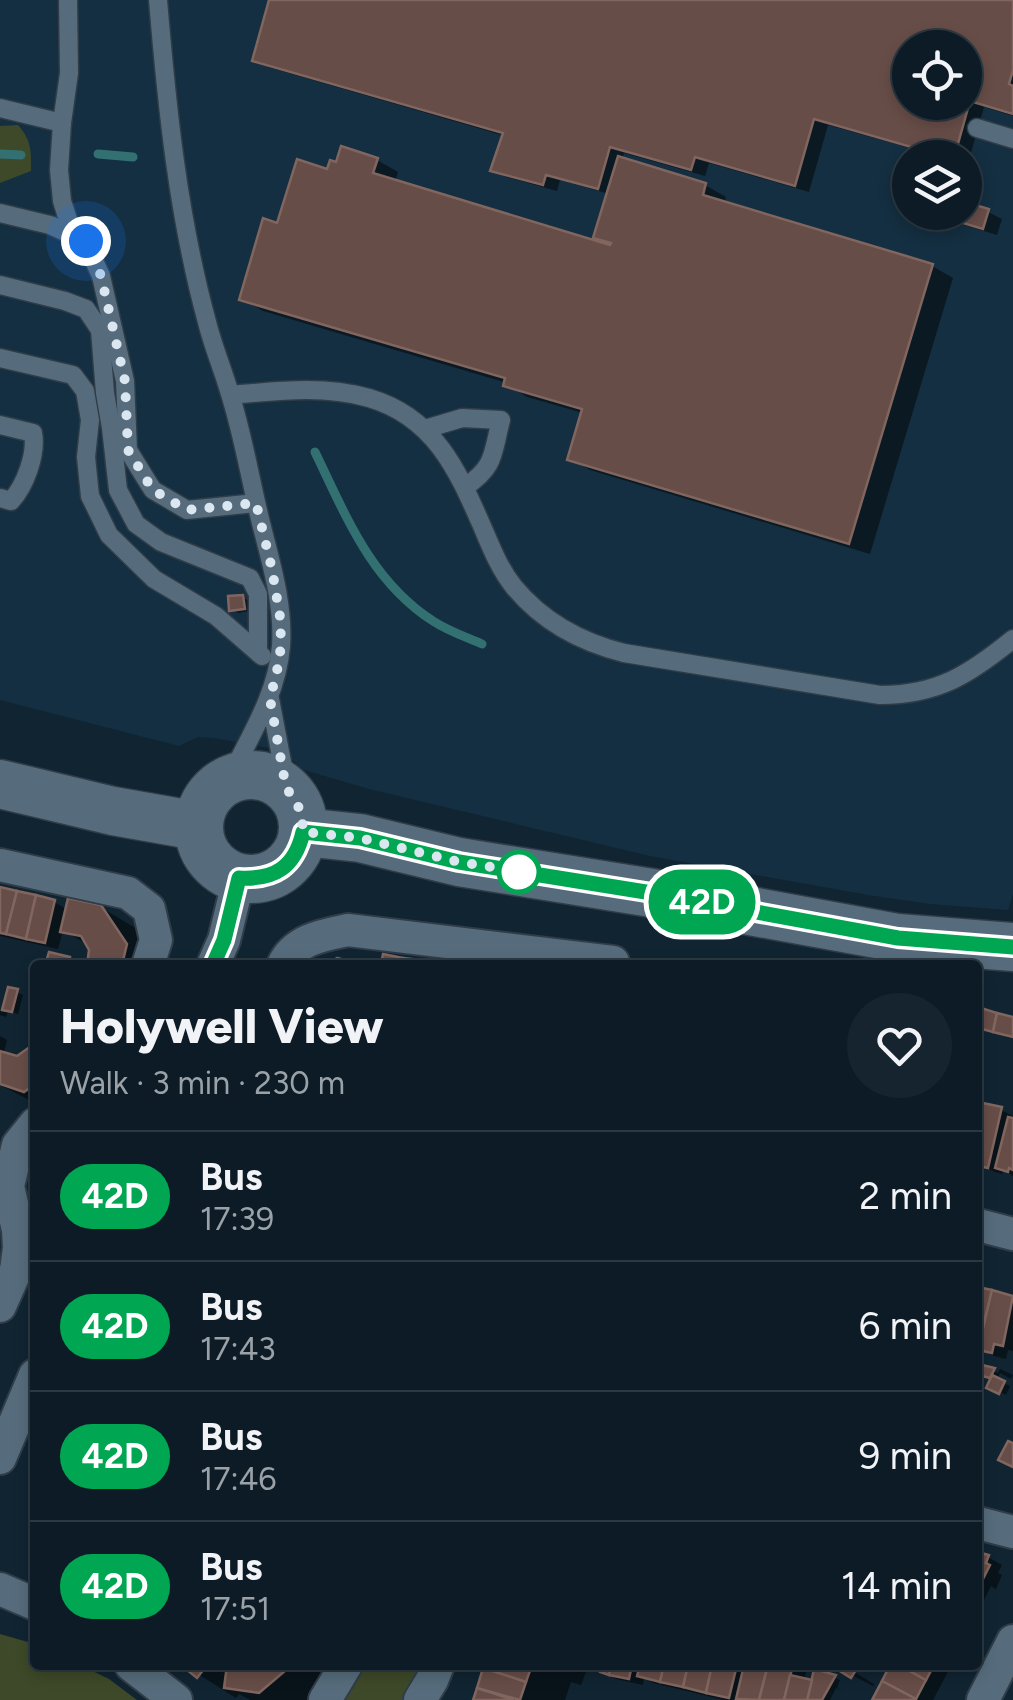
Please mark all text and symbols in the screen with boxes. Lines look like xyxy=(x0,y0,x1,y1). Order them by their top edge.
map controls xyxy=(892,30,982,230)
button: locate xyxy=(892,30,982,120)
button: layers xyxy=(892,140,982,230)
your location xyxy=(61,216,111,266)
unlabelled marker xyxy=(498,851,540,893)
line badge: 42D xyxy=(644,870,760,934)
text: 42D xyxy=(669,881,735,923)
button: heart xyxy=(847,993,952,1098)
text: Holywell View xyxy=(60,997,384,1055)
text: Walk · 3 min · 230 m xyxy=(60,1064,345,1102)
text: Bus xyxy=(200,1154,263,1200)
text: 2 min xyxy=(859,1173,952,1219)
text: 42D xyxy=(82,1175,148,1217)
text: 17:39 xyxy=(200,1200,274,1238)
text: Bus xyxy=(200,1284,263,1330)
text: 6 min xyxy=(859,1303,952,1349)
text: 42D xyxy=(82,1305,148,1347)
text: 17:43 xyxy=(200,1330,276,1368)
text: Bus xyxy=(200,1414,263,1460)
text: 9 min xyxy=(859,1433,952,1479)
text: 42D xyxy=(82,1435,148,1477)
text: 17:46 xyxy=(200,1460,276,1498)
text: Bus xyxy=(200,1544,263,1590)
text: 14 min xyxy=(841,1563,952,1609)
text: 42D xyxy=(82,1565,148,1607)
text: 17:51 xyxy=(200,1590,270,1628)

